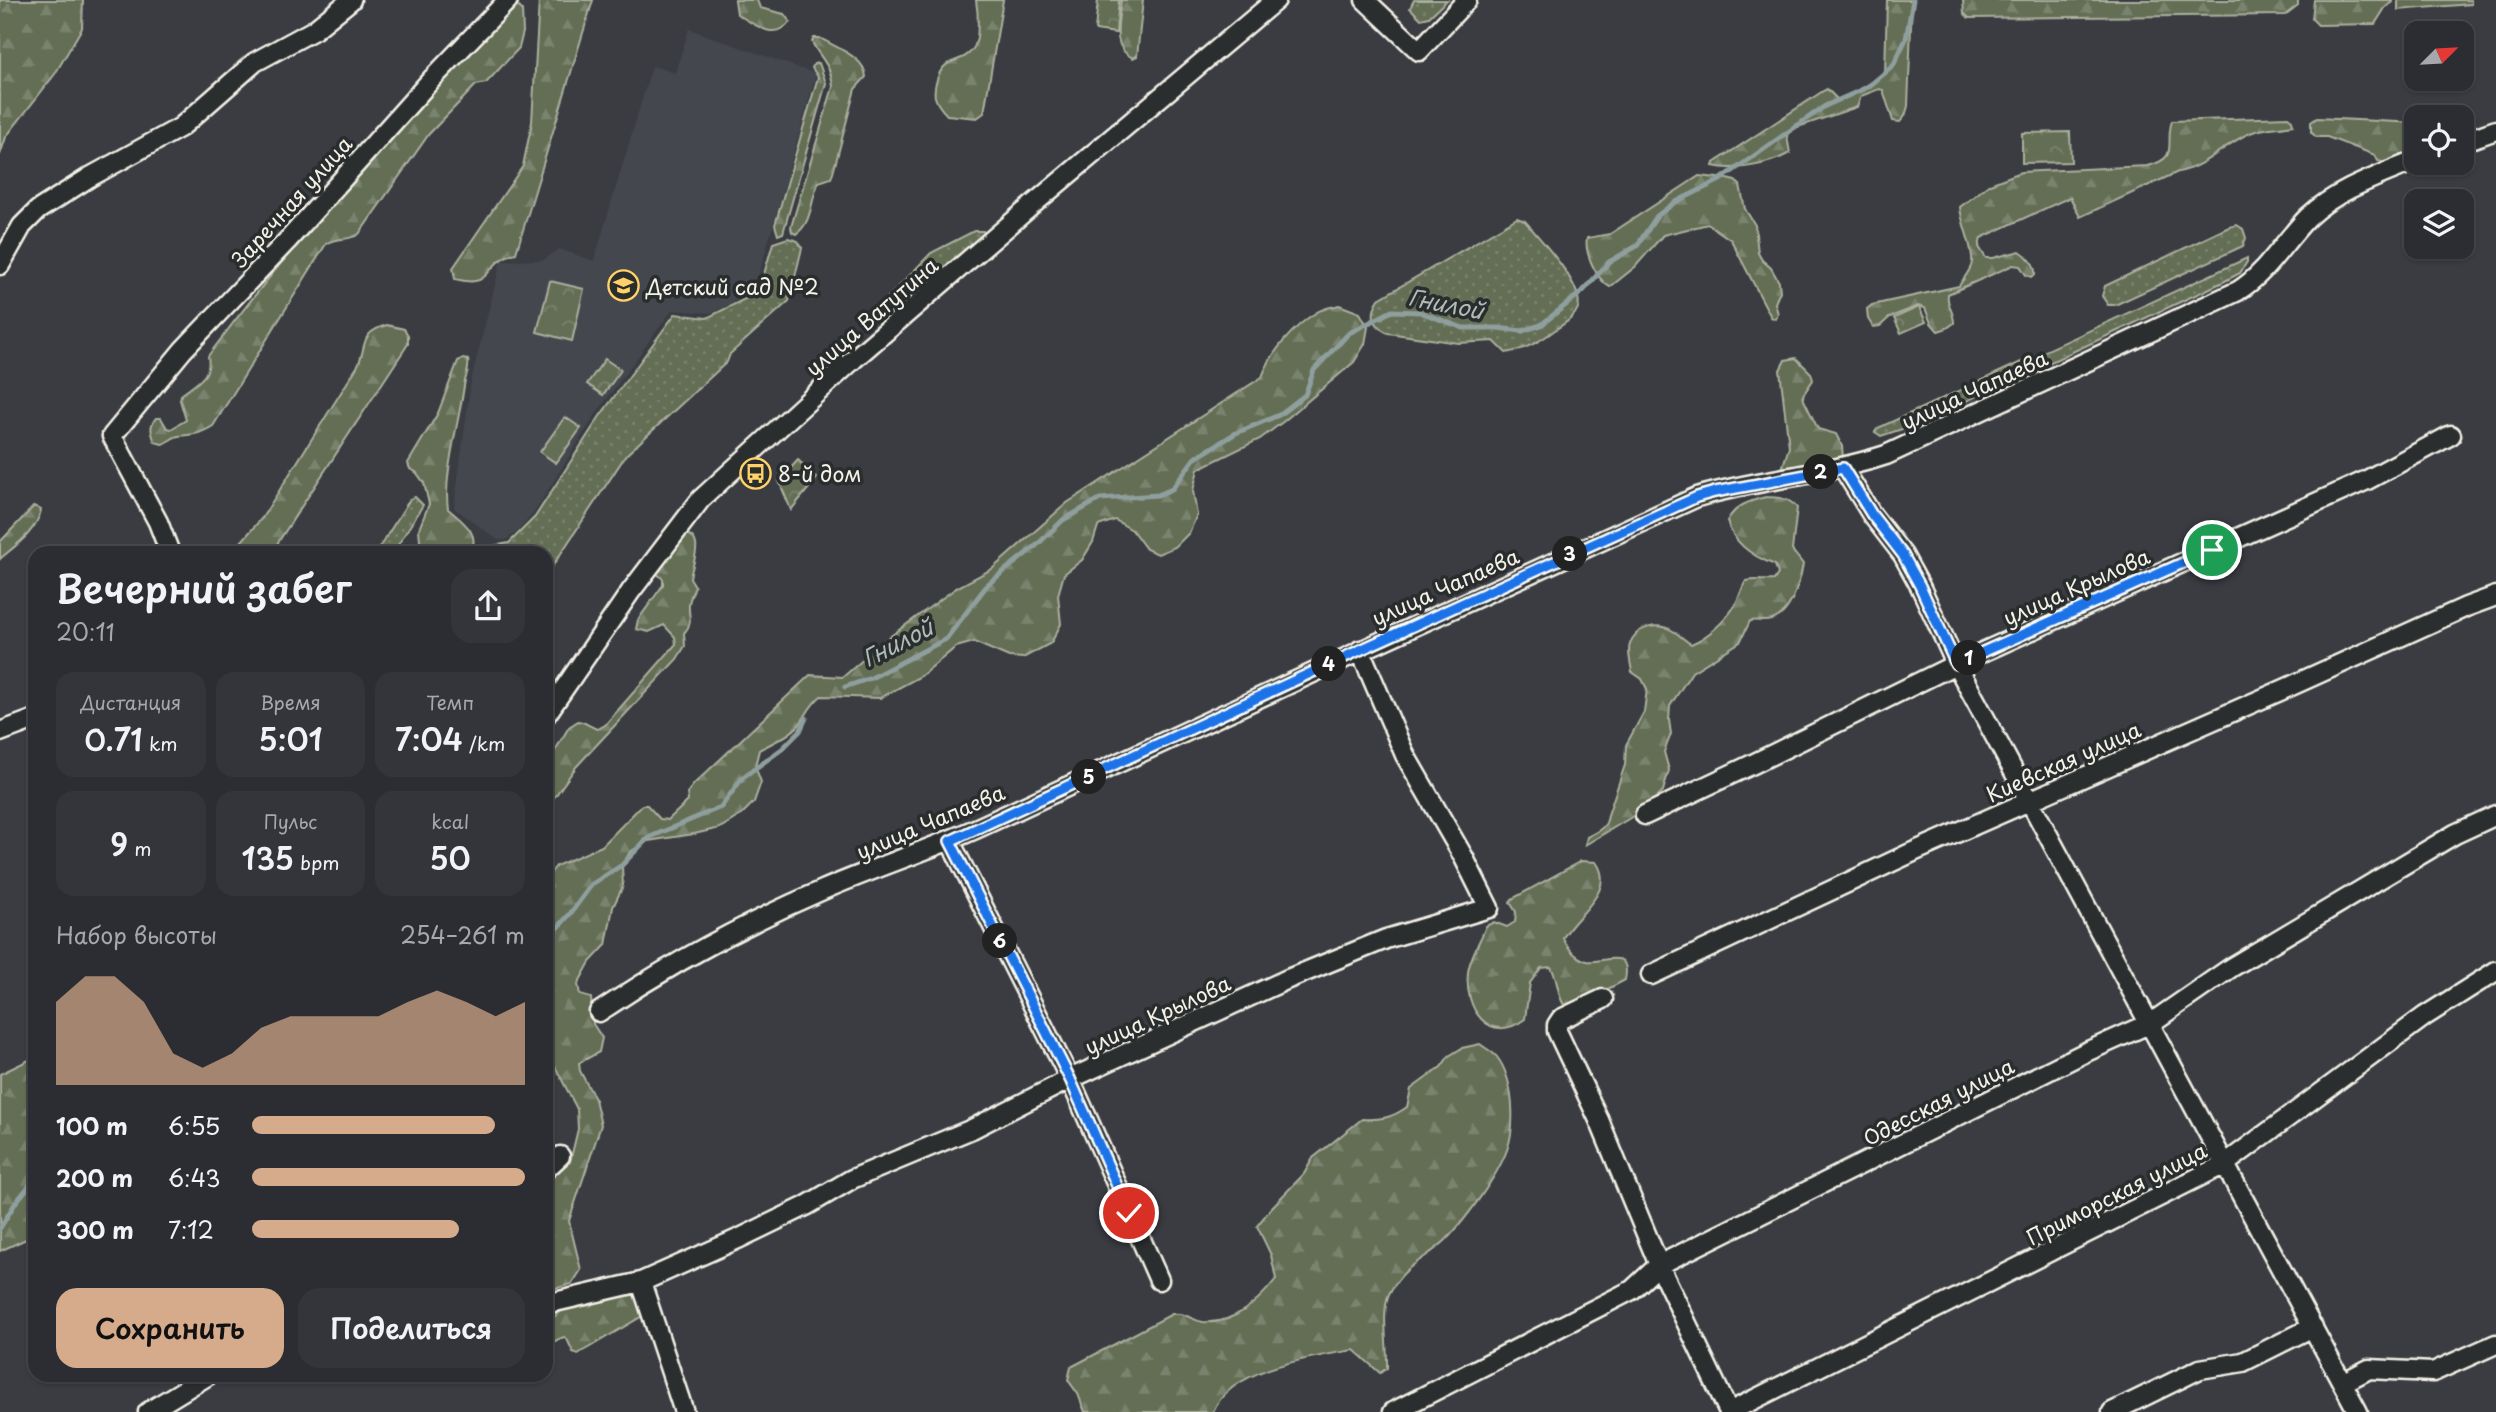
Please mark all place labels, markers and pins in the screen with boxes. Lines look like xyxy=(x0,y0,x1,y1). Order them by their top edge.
school or university icon: Детский сад №2 xyxy=(606,269,640,303)
place label: Детский сад №2 xyxy=(645,270,819,302)
pin: 2 xyxy=(1804,454,1839,490)
bus stop icon: 8-й дом xyxy=(738,456,772,490)
place label: 8-й дом xyxy=(778,457,862,489)
pin xyxy=(2182,520,2242,580)
pin: 3 xyxy=(1552,536,1588,572)
pin: 1 xyxy=(1952,640,1986,676)
pin: 4 xyxy=(1312,646,1346,682)
pin: 5 xyxy=(1072,760,1106,794)
pin: 6 xyxy=(982,923,1018,958)
pin xyxy=(1099,1183,1159,1243)

